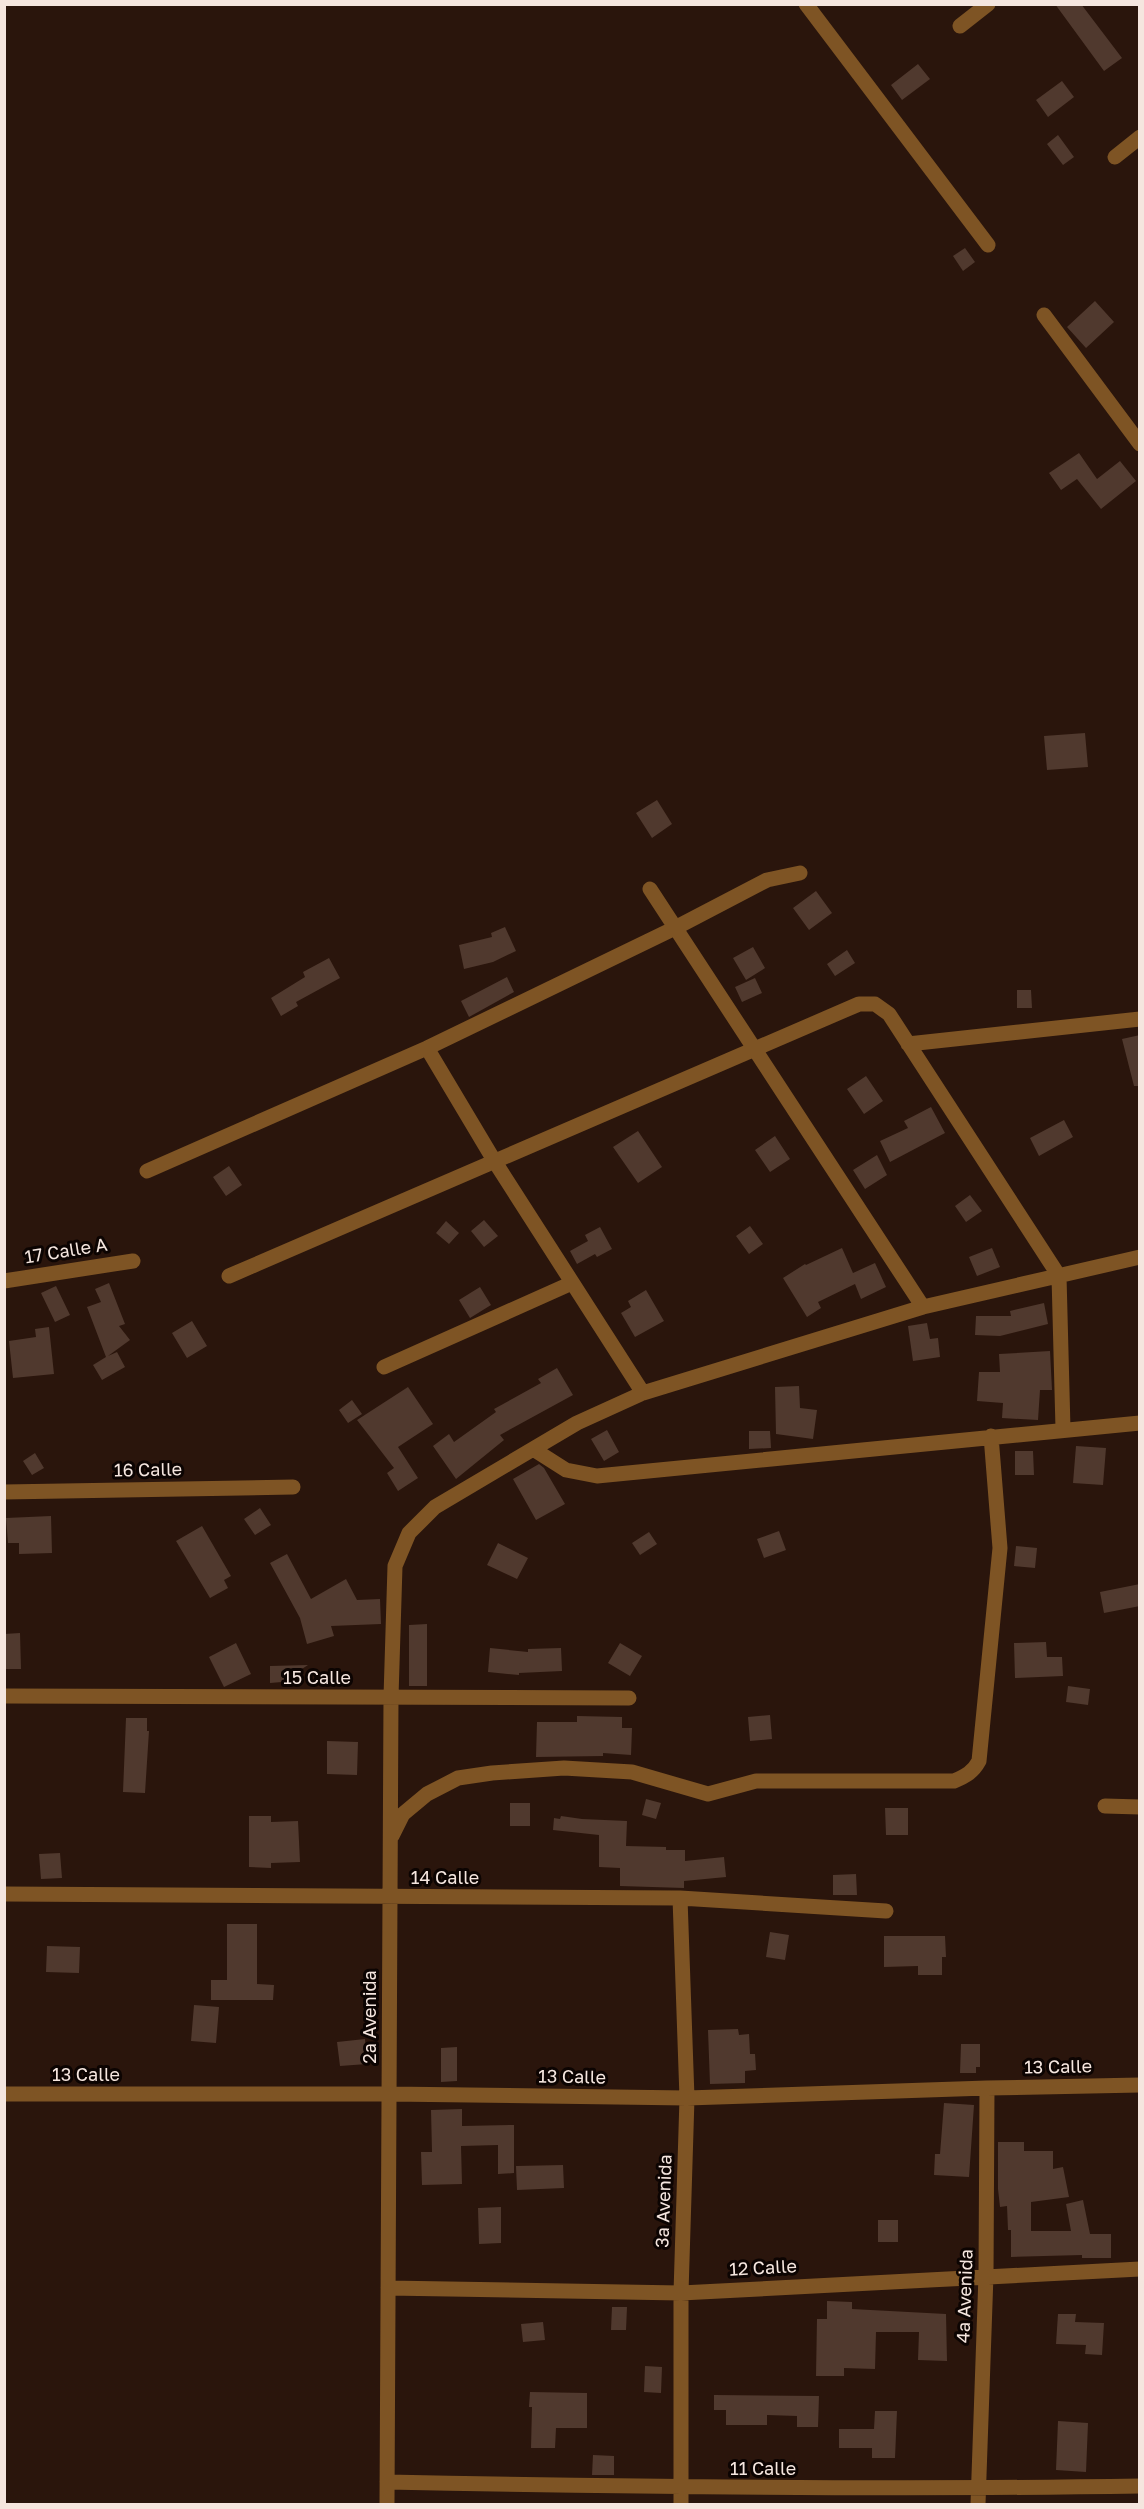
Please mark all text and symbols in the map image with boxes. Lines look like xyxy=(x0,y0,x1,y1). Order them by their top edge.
street label: 17 Calle A xyxy=(23,1233,109,1267)
street label: 16 Calle xyxy=(114,1457,182,1481)
street label: 15 Calle xyxy=(283,1666,351,1688)
street label: 14 Calle xyxy=(411,1866,479,1888)
street label: 2a Avenida xyxy=(358,1970,380,2064)
street label: 13 Calle xyxy=(1024,2054,1092,2078)
street label: 13 Calle xyxy=(52,2063,120,2085)
street label: 13 Calle xyxy=(538,2064,606,2088)
street label: 3a Avenida xyxy=(650,2154,676,2248)
street label: 4a Avenida xyxy=(951,2249,977,2343)
street label: 12 Calle xyxy=(728,2254,797,2280)
street label: 11 Calle xyxy=(730,2457,796,2479)

